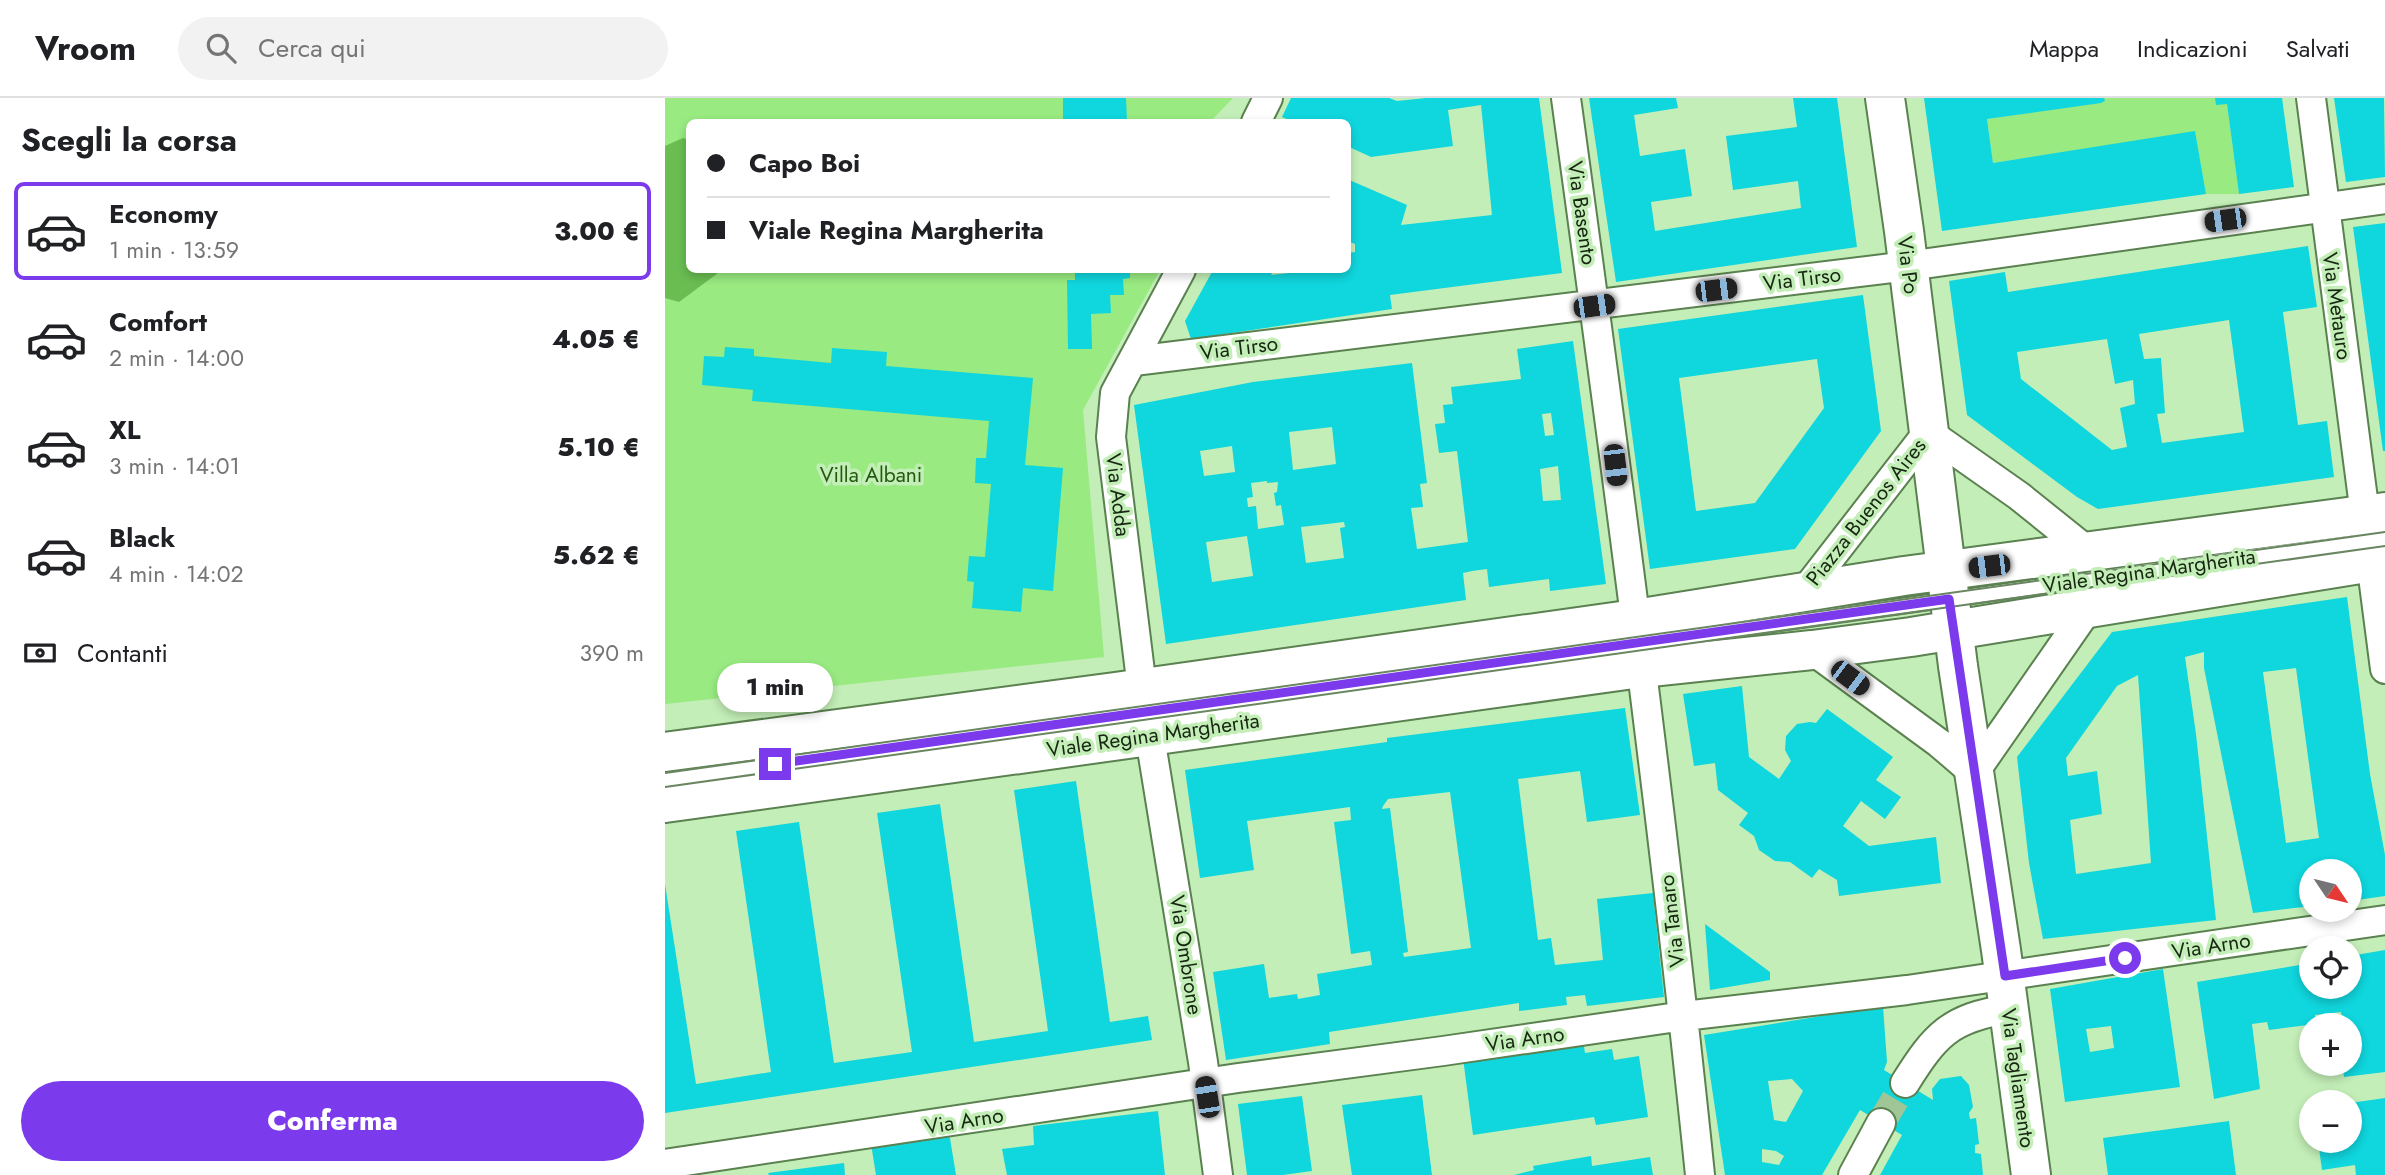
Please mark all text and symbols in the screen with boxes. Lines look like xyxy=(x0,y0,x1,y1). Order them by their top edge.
search box xyxy=(178,17,668,80)
text: Vroom xyxy=(35,25,136,72)
icon: search xyxy=(202,29,240,67)
text: Cerca qui xyxy=(258,29,366,67)
text: Mappa xyxy=(2029,31,2099,66)
text: Indicazioni xyxy=(2137,31,2248,66)
text: Salvati xyxy=(2286,31,2350,66)
text: Scegli la corsa xyxy=(21,117,237,163)
text: Capo Boi xyxy=(749,144,860,182)
street label: Via Basento xyxy=(1560,159,1604,267)
text: Economy xyxy=(109,195,218,233)
icon: car xyxy=(25,200,88,263)
car xyxy=(2203,207,2248,233)
text: Viale Regina Margherita xyxy=(749,211,1044,249)
text: 3.00 € xyxy=(554,212,640,250)
text: 1 min · 13:59 xyxy=(109,233,239,267)
street label: Via Po xyxy=(1890,234,1926,296)
street label: Via Metauro xyxy=(2315,250,2359,362)
street label: Via Tirso xyxy=(1761,259,1843,299)
car xyxy=(1694,277,1739,303)
car xyxy=(1572,293,1617,319)
text: Comfort xyxy=(109,303,207,341)
icon: car xyxy=(25,308,88,371)
text: 4.05 € xyxy=(552,320,640,358)
street label: Via Tirso xyxy=(1198,328,1280,368)
text: 2 min · 14:00 xyxy=(109,341,244,375)
text: XL xyxy=(109,411,141,449)
icon: car xyxy=(25,416,88,479)
text: 5.10 € xyxy=(557,428,640,466)
street label: Piazza Buenos Aires xyxy=(1799,432,1933,592)
car xyxy=(1603,443,1628,487)
text: 3 min · 14:01 xyxy=(109,449,240,483)
street label: Via Adda xyxy=(1098,452,1138,538)
park label: Villa Albani xyxy=(820,460,922,490)
text: Black xyxy=(109,519,175,557)
icon: car xyxy=(25,524,88,587)
text: 5.62 € xyxy=(553,536,640,574)
street label: Viale Regina Margherita xyxy=(2041,541,2257,601)
car xyxy=(1967,553,2012,579)
text: 4 min · 14:02 xyxy=(109,557,244,591)
icon: cash xyxy=(21,634,59,672)
text: Contanti xyxy=(77,634,168,672)
text: 390 m xyxy=(580,636,644,670)
car xyxy=(1827,657,1874,699)
callout: 1 min xyxy=(717,662,833,712)
text: 1 min xyxy=(746,670,804,704)
street label: Viale Regina Margherita xyxy=(1045,705,1261,765)
route end xyxy=(759,748,791,780)
north arrow xyxy=(2299,859,2363,922)
map controls xyxy=(2299,859,2362,1153)
street label: Via Tanaro xyxy=(1651,873,1693,969)
street label: Via Ombrone xyxy=(1162,893,1210,1017)
street label: Via Arno xyxy=(2170,925,2252,967)
button: locate xyxy=(2299,936,2362,999)
route start xyxy=(2109,942,2141,974)
street label: Via Tagliamento xyxy=(1993,1006,2043,1150)
button: + xyxy=(2299,1013,2362,1076)
street label: Via Arno xyxy=(1484,1019,1566,1059)
car xyxy=(1194,1075,1221,1119)
button: Conferma xyxy=(21,1081,644,1161)
button: − xyxy=(2299,1090,2362,1153)
street label: Via Arno xyxy=(923,1100,1005,1142)

